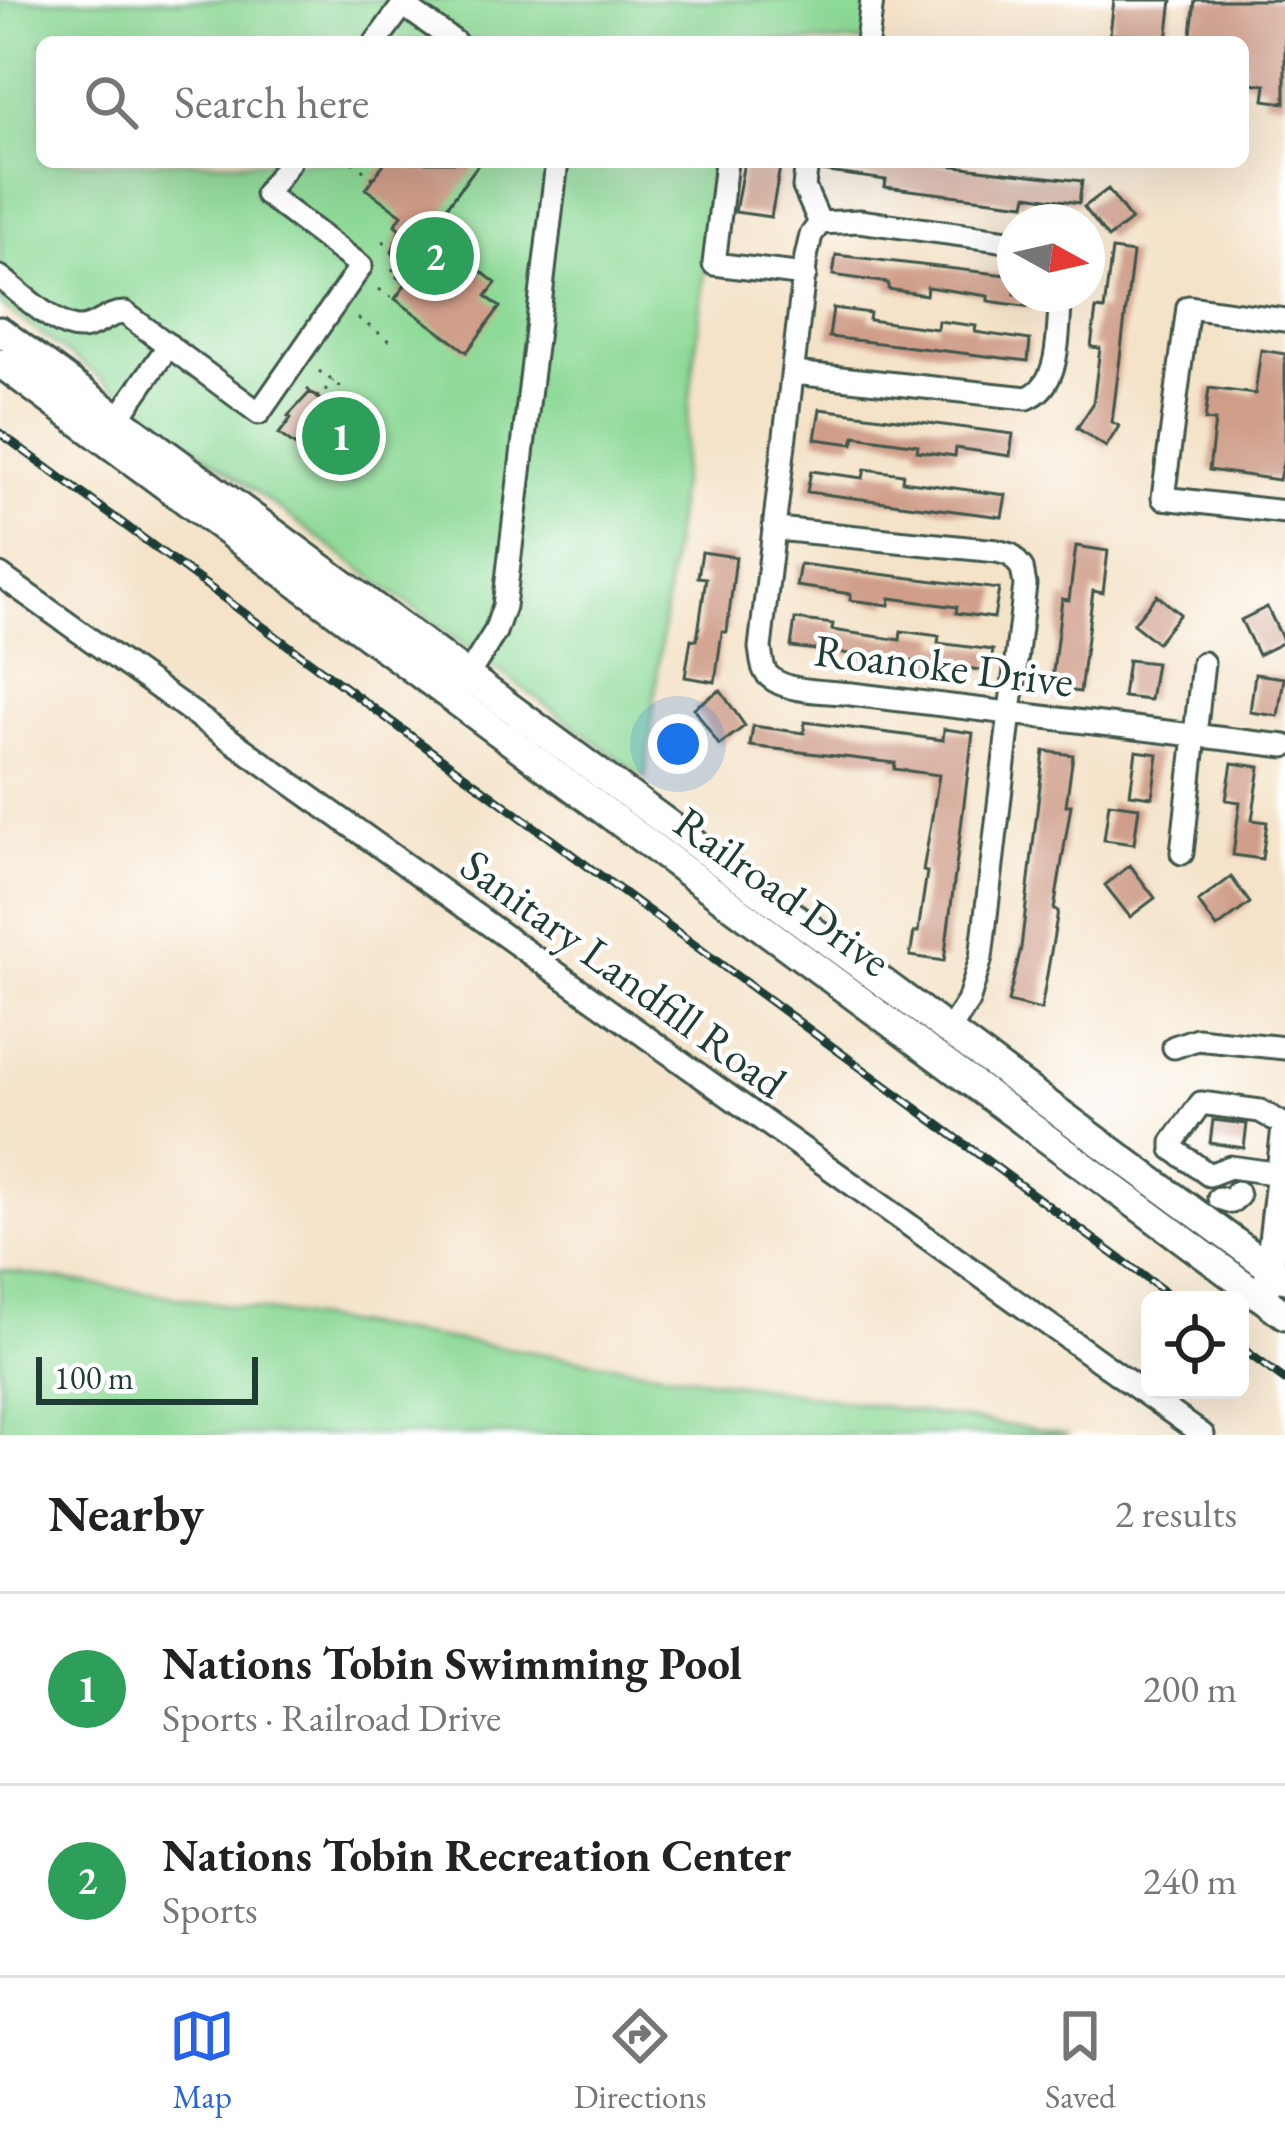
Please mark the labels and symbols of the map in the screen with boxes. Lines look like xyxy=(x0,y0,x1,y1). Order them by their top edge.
north arrow xyxy=(997,204,1105,312)
pin: 2 xyxy=(396,211,474,301)
pin: 1 xyxy=(302,391,380,481)
street label: Roanoke Drive xyxy=(811,620,1077,710)
your location xyxy=(648,714,708,774)
street label: Railroad Drive xyxy=(663,793,903,989)
street label: Sanitary Landfill Road xyxy=(450,835,798,1111)
scale bar xyxy=(36,1351,258,1404)

